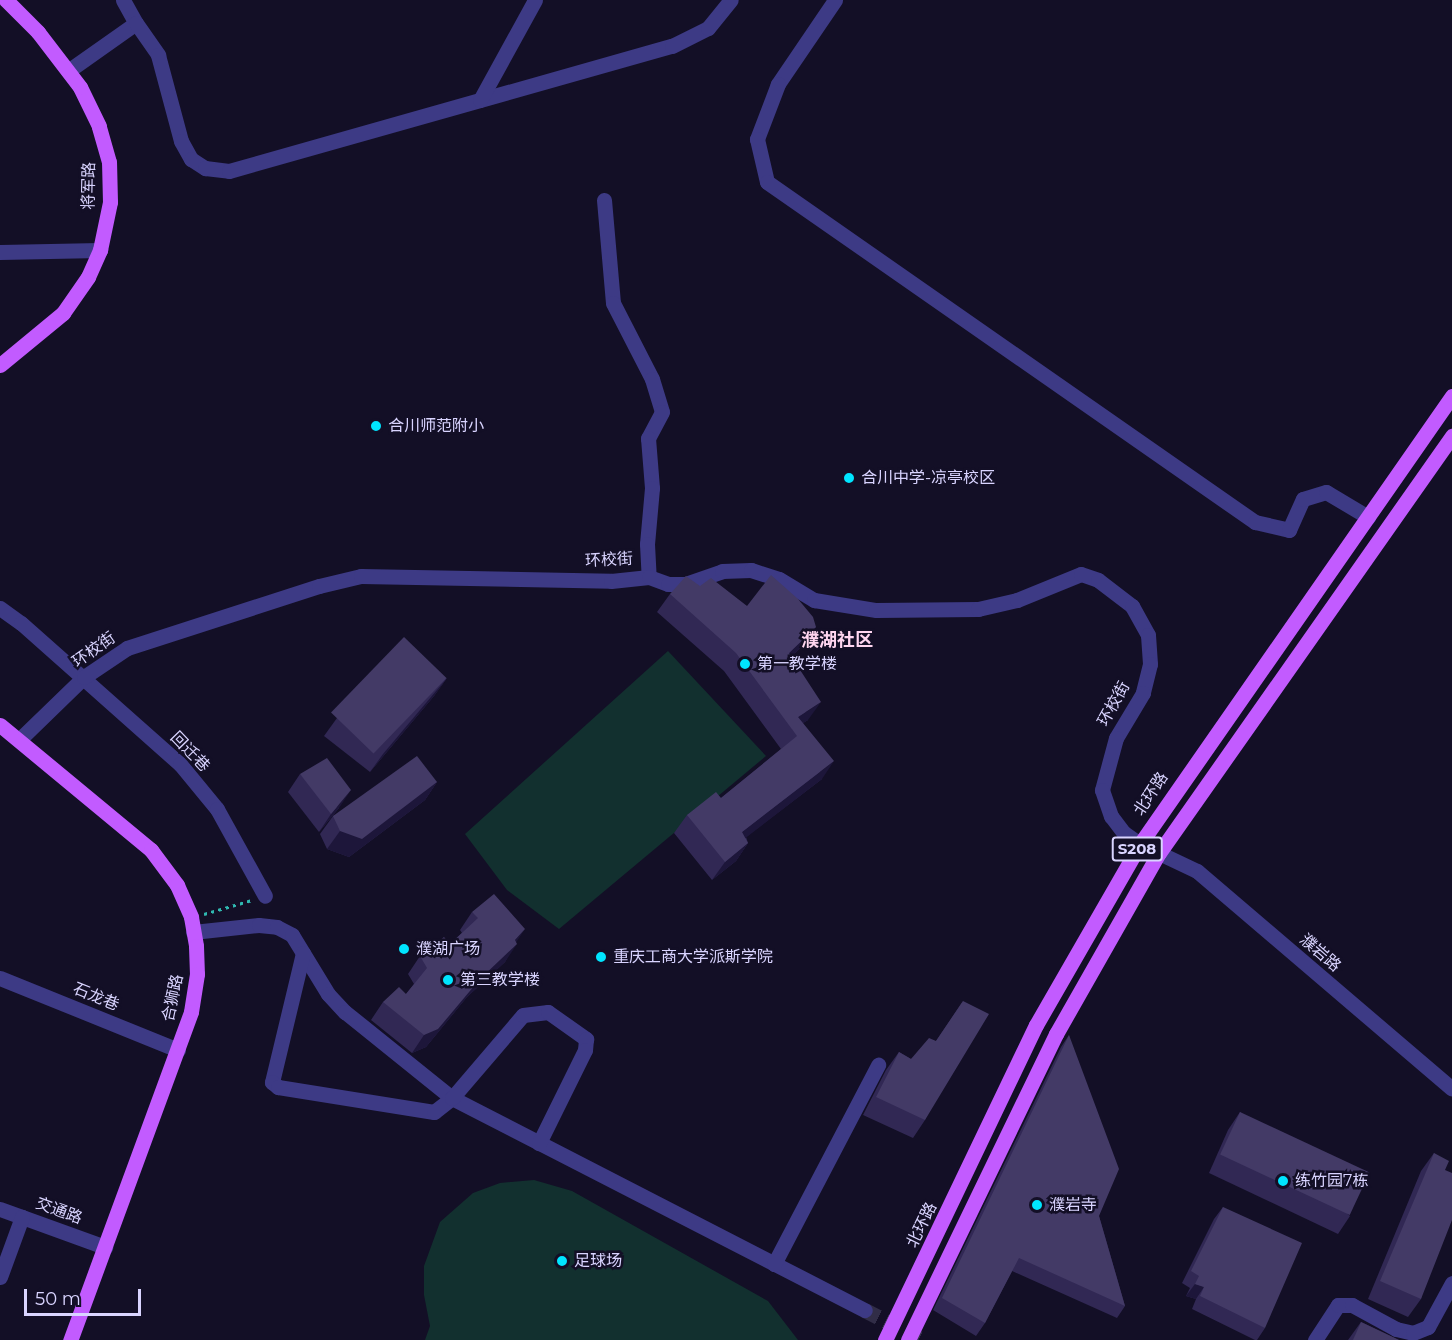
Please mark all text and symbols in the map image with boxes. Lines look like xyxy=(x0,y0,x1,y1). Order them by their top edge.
street label: 将军路 xyxy=(79,162,99,210)
place label: 合川师范附小 xyxy=(388,416,484,436)
marker: 合川师范附小 xyxy=(369,419,383,433)
place label: 合川中学-凉亭校区 xyxy=(861,468,995,488)
marker: 合川中学-凉亭校区 xyxy=(842,471,856,485)
street label: 环校街 xyxy=(585,549,633,571)
street label: 环校街 xyxy=(69,628,119,672)
district label: 濮湖社区 xyxy=(801,629,873,651)
place label: 第一教学楼 xyxy=(757,654,837,674)
marker: 第一教学楼 xyxy=(738,657,752,671)
street label: 环校街 xyxy=(1094,678,1134,730)
street label: 回迁巷 xyxy=(166,728,214,776)
street label: 北环路 xyxy=(1130,769,1172,819)
road number: S208 xyxy=(1112,837,1162,861)
street label: 濮岩路 xyxy=(1296,930,1344,976)
place label: 濮湖广场 xyxy=(416,939,480,959)
marker: 濮湖广场 xyxy=(397,942,411,956)
place label: 重庆工商大学派斯学院 xyxy=(613,947,773,967)
marker: 重庆工商大学派斯学院 xyxy=(594,950,608,964)
place label: 第三教学楼 xyxy=(460,970,540,990)
street label: 合狮路 xyxy=(159,973,187,1023)
marker: 第三教学楼 xyxy=(441,973,455,987)
street label: 石龙巷 xyxy=(70,979,122,1015)
place label: 练竹园7栋 xyxy=(1295,1171,1368,1191)
marker: 练竹园7栋 xyxy=(1276,1174,1290,1188)
street label: 交通路 xyxy=(33,1194,85,1228)
place label: 濮岩寺 xyxy=(1049,1195,1097,1215)
marker: 濮岩寺 xyxy=(1030,1198,1044,1212)
street label: 北环路 xyxy=(903,1199,941,1251)
place label: 足球场 xyxy=(574,1251,622,1271)
marker: 足球场 xyxy=(555,1254,569,1268)
scale bar xyxy=(27,1277,144,1315)
text: 50 m xyxy=(35,1288,81,1310)

